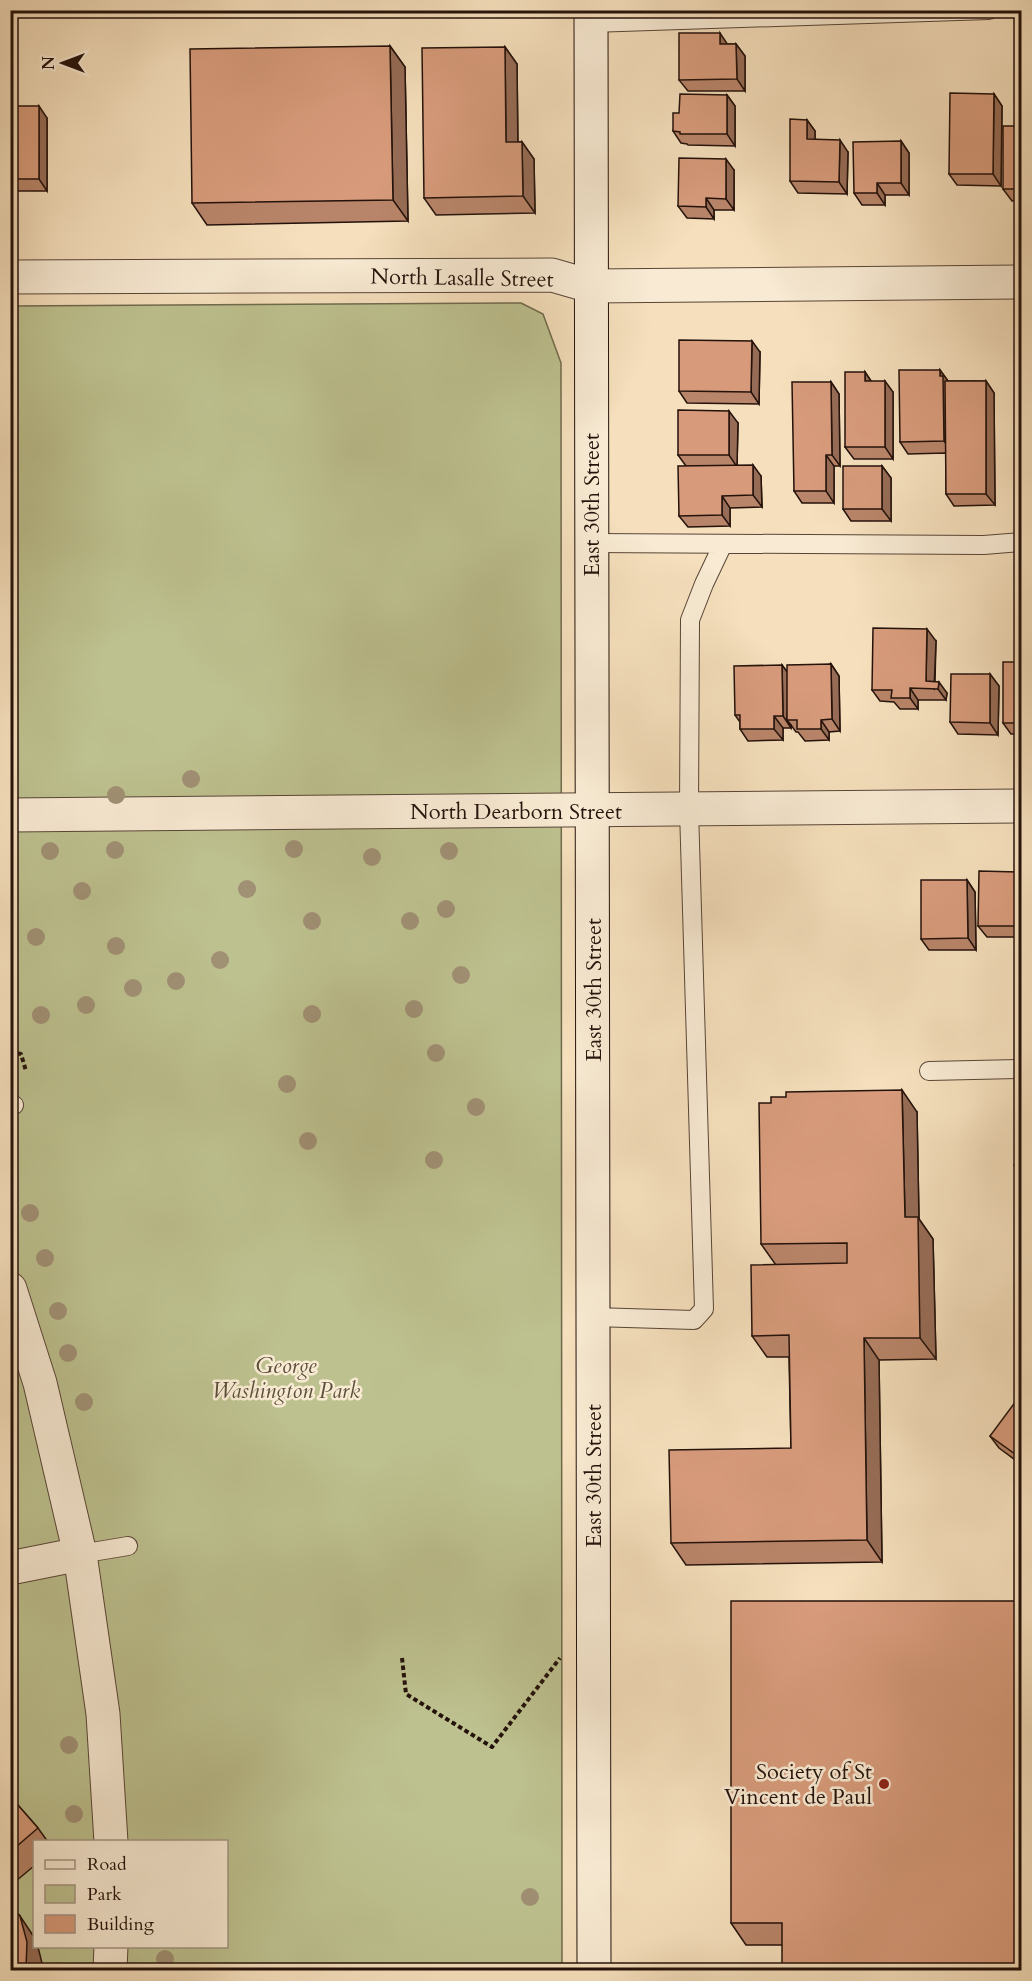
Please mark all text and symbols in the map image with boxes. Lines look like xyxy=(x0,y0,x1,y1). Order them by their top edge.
north arrow xyxy=(33,33,93,93)
text: N xyxy=(38,56,60,70)
street label: North Lasalle Street xyxy=(370,261,554,295)
street label: East 30th Street xyxy=(577,433,607,577)
street label: North Dearborn Street xyxy=(410,797,622,827)
street label: East 30th Street xyxy=(579,918,609,1062)
park label: George Washington Park xyxy=(212,1351,360,1406)
street label: East 30th Street xyxy=(579,1404,609,1548)
place label: Society of St Vincent de Paul xyxy=(724,1757,872,1812)
marker: Society of St Vincent de Paul xyxy=(877,1777,891,1791)
legend xyxy=(33,1840,228,1948)
text: Road xyxy=(87,1852,127,1877)
text: Park xyxy=(87,1882,122,1907)
text: Building xyxy=(87,1912,155,1937)

